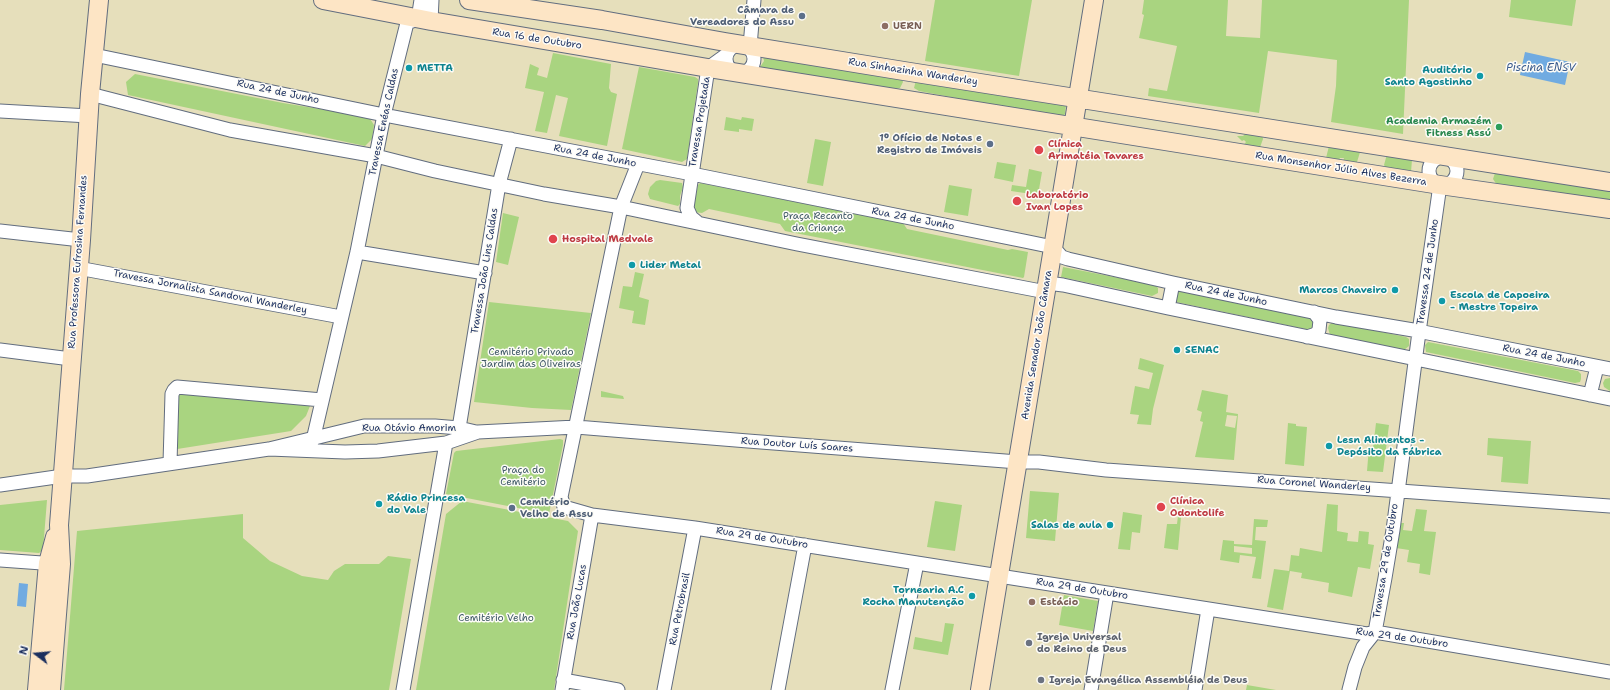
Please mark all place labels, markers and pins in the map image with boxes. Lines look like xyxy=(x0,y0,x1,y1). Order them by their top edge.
place label: Câmara de Vereadores do Assu xyxy=(690,4,794,28)
marker: Câmara de Vereadores do Assu xyxy=(797,11,807,21)
place label: UERN xyxy=(893,20,922,32)
marker: UERN xyxy=(880,21,890,31)
place label: METTA xyxy=(417,62,453,74)
marker: METTA xyxy=(404,63,414,73)
place label: Auditório Santo Agostinho xyxy=(1385,64,1472,88)
marker: Auditório Santo Agostinho xyxy=(1475,71,1485,81)
place label: Academia Armazém Fitness Assú xyxy=(1386,115,1491,138)
marker: Academia Armazém Fitness Assú xyxy=(1494,122,1504,132)
place label: 1º Ofício de Notas e Registro de Imóveis xyxy=(877,132,982,156)
place label: Clínica Arimatéia Tavares xyxy=(1048,138,1144,162)
marker: 1º Ofício de Notas e Registro de Imóveis xyxy=(985,139,995,149)
marker: Clínica Arimatéia Tavares xyxy=(1033,144,1045,156)
place label: Laboratório Ivan Lopes xyxy=(1026,189,1088,212)
marker: Laboratório Ivan Lopes xyxy=(1011,195,1023,207)
marker: Hospital Medvale xyxy=(547,233,559,245)
place label: Hospital Medvale xyxy=(562,233,653,245)
place label: Lider Metal xyxy=(640,259,701,271)
marker: Lider Metal xyxy=(627,260,637,270)
place label: Marcos Chaveiro xyxy=(1299,284,1387,296)
marker: Marcos Chaveiro xyxy=(1390,285,1400,295)
place label: Escola de Capoeira - Mestre Topeira xyxy=(1450,289,1550,312)
marker: Escola de Capoeira - Mestre Topeira xyxy=(1437,296,1447,306)
place label: SENAC xyxy=(1185,344,1219,356)
marker: SENAC xyxy=(1172,345,1182,355)
place label: Lesn Alimentos - Depósito da Fábrica xyxy=(1337,434,1442,458)
marker: Lesn Alimentos - Depósito da Fábrica xyxy=(1324,441,1334,451)
place label: Rádio Princesa do Vale xyxy=(387,492,465,516)
place label: Clínica Odontolife xyxy=(1170,495,1224,518)
place label: Cemitério Velho de Assu xyxy=(520,496,593,520)
marker: Rádio Princesa do Vale xyxy=(374,499,384,509)
marker: Clínica Odontolife xyxy=(1155,501,1167,513)
marker: Cemitério Velho de Assu xyxy=(507,503,517,513)
place label: Salas de aula xyxy=(1031,519,1102,531)
marker: Salas de aula xyxy=(1105,520,1115,530)
place label: Tornearia A.C Rocha Manutenção xyxy=(862,584,964,608)
marker: Tornearia A.C Rocha Manutenção xyxy=(967,591,977,601)
place label: Estácio xyxy=(1040,596,1078,608)
marker: Estácio xyxy=(1027,597,1037,607)
place label: Igreja Universal do Reino de Deus xyxy=(1037,631,1127,654)
marker: Igreja Universal do Reino de Deus xyxy=(1024,638,1034,648)
place label: Igreja Evangélica Assembléia de Deus xyxy=(1049,674,1248,686)
marker: Igreja Evangélica Assembléia de Deus xyxy=(1036,675,1046,685)

